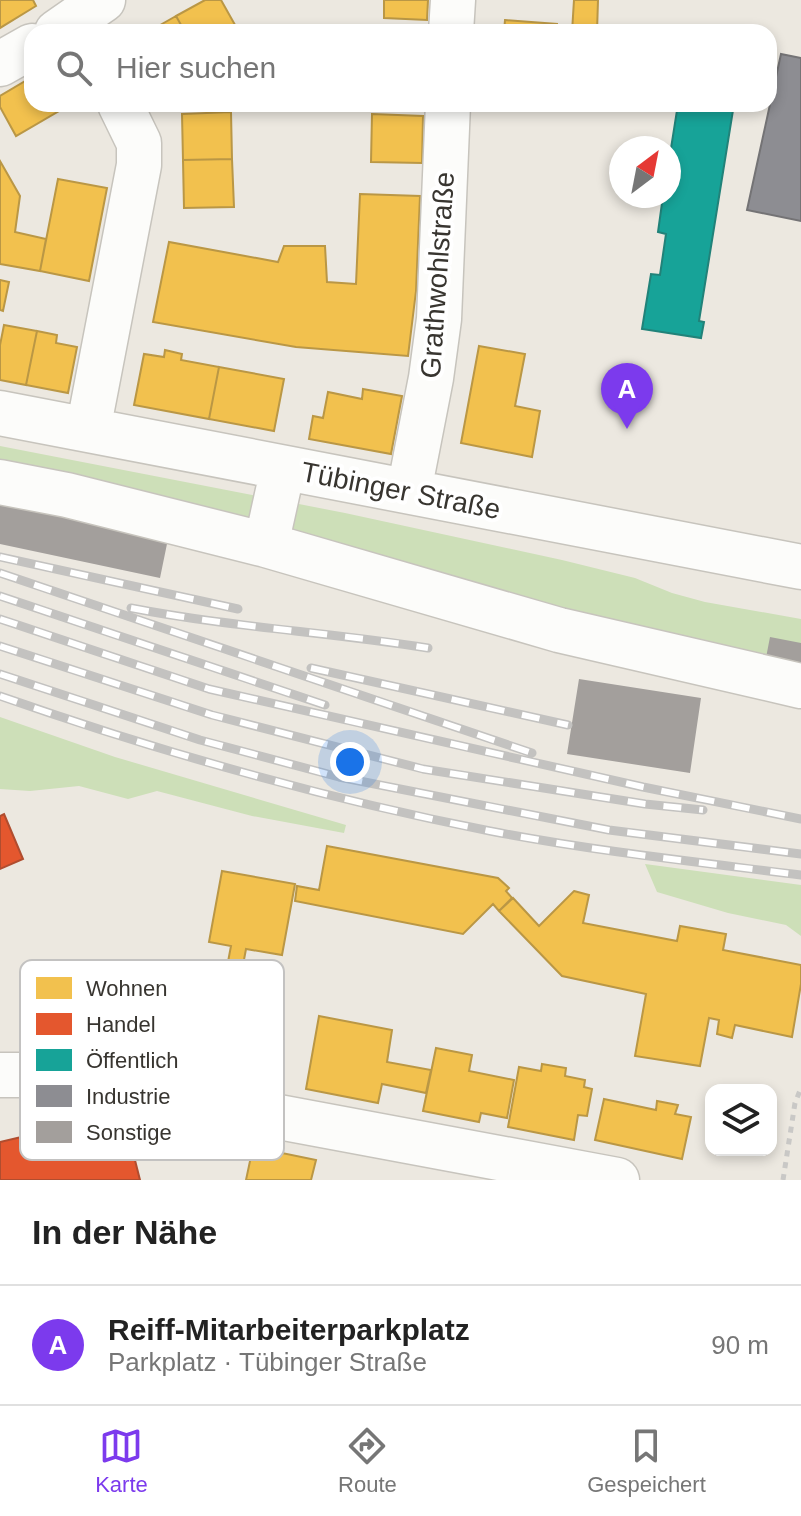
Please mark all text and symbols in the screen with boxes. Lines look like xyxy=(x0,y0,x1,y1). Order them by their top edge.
search box xyxy=(24,24,777,112)
icon: search xyxy=(52,46,96,90)
text: Hier suchen xyxy=(116,51,276,84)
north arrow xyxy=(609,136,681,208)
street label: Grathwohlstraße xyxy=(415,171,460,379)
pin: A xyxy=(601,363,653,429)
street label: Tübinger Straße xyxy=(299,456,503,525)
your location xyxy=(330,742,370,782)
legend xyxy=(20,960,284,1160)
text: Wohnen xyxy=(86,976,168,1001)
text: Handel xyxy=(86,1012,156,1037)
text: Öffentlich xyxy=(86,1048,179,1073)
text: Industrie xyxy=(86,1084,170,1109)
map controls xyxy=(705,1084,777,1156)
button: layers xyxy=(705,1084,777,1156)
text: Sonstige xyxy=(86,1120,172,1145)
text: In der Nähe xyxy=(32,1213,217,1251)
text: Reiff-Mitarbeiterparkplatz xyxy=(108,1313,470,1346)
text: A xyxy=(49,1330,67,1360)
text: 90 m xyxy=(711,1330,769,1360)
text: Parkplatz · Tübinger Straße xyxy=(108,1347,427,1377)
tab: Karte xyxy=(95,1424,148,1498)
tab: Route xyxy=(338,1424,397,1498)
tab: Gespeichert xyxy=(587,1424,706,1498)

